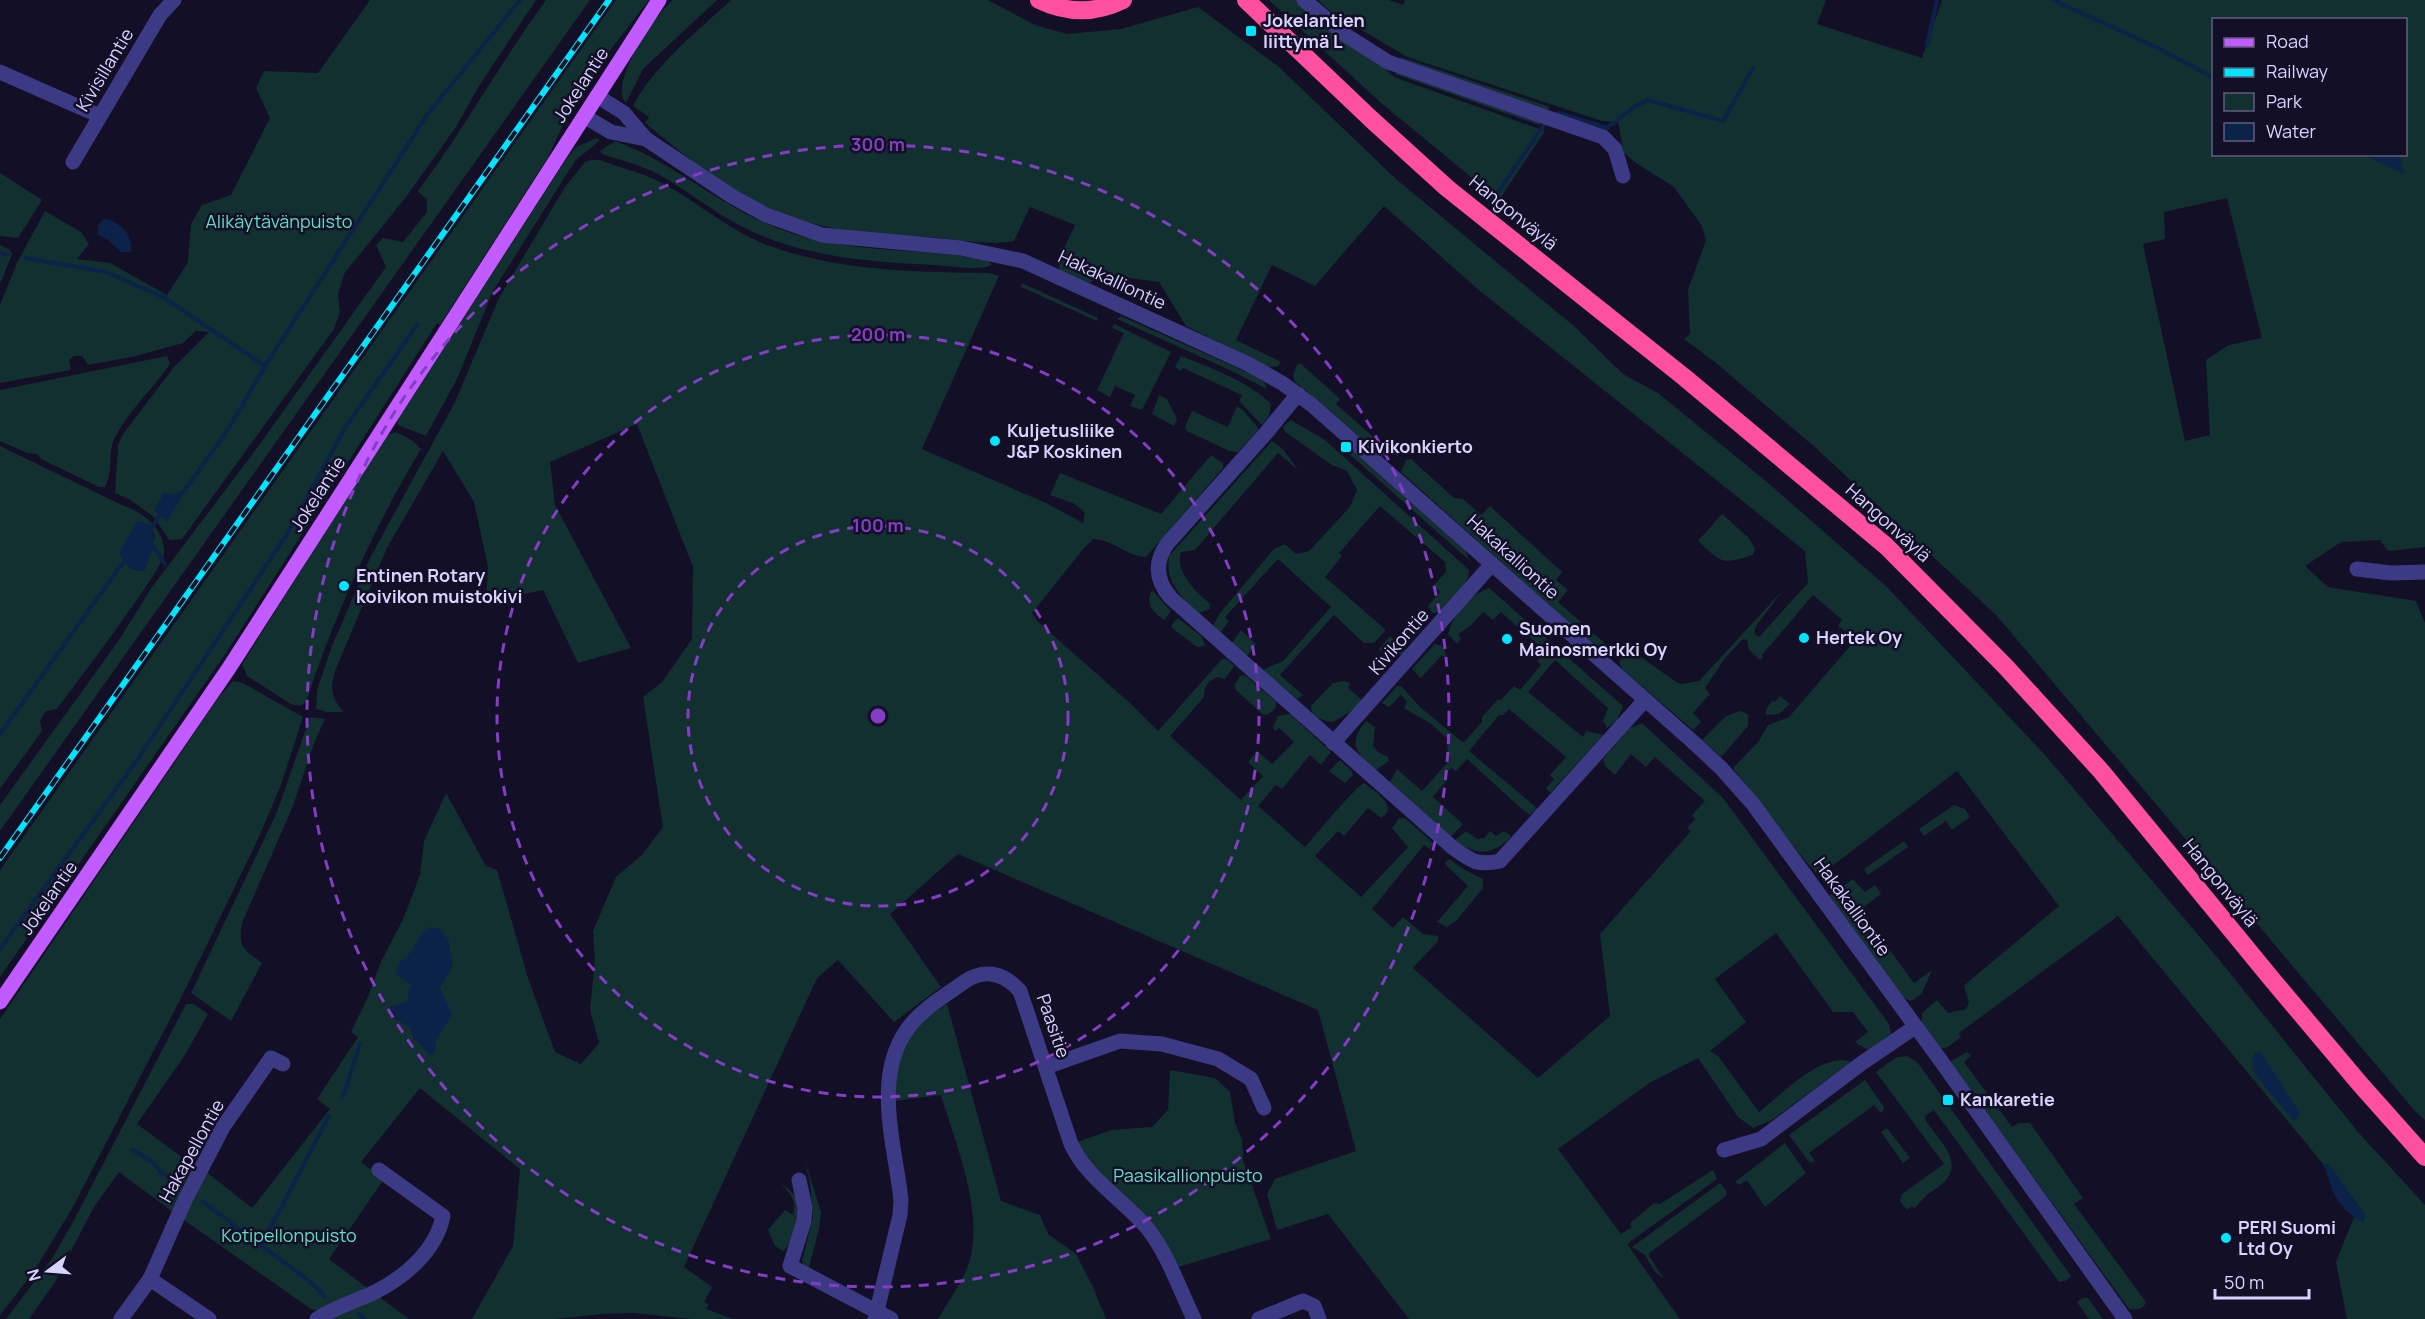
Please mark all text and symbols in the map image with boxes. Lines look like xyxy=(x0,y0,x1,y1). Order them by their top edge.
place label: Jokelantien liittymä L xyxy=(1263,8,1365,53)
legend xyxy=(2212,18,2407,156)
street label: Kivisillantie xyxy=(70,23,138,115)
marker: Jokelantien liittymä L xyxy=(1244,24,1258,38)
text: Road xyxy=(2266,29,2309,53)
street label: Jokelantie xyxy=(547,42,613,127)
text: Railway xyxy=(2266,59,2328,83)
text: Park xyxy=(2266,89,2303,113)
text: Water xyxy=(2266,119,2316,143)
text: 300 m xyxy=(851,132,905,156)
street label: Hangonväylä xyxy=(1465,169,1563,255)
park label: Alikäytävänpuisto xyxy=(205,209,353,233)
street label: Hakakalliontie xyxy=(1055,244,1170,314)
text: 200 m xyxy=(851,322,905,346)
place label: Kuljetusliike J&P Koskinen xyxy=(1007,418,1122,463)
marker: Kuljetusliike J&P Koskinen xyxy=(988,434,1002,448)
place label: Kivikonkierto xyxy=(1358,434,1473,458)
marker: Kivikonkierto xyxy=(1339,440,1353,454)
street label: Jokelantie xyxy=(284,451,350,536)
street label: Hangonväylä xyxy=(1841,478,1936,567)
street label: Hakakalliontie xyxy=(1463,509,1565,604)
text: 100 m xyxy=(852,513,904,537)
place label: Entinen Rotary koivikon muistokivi xyxy=(356,563,523,608)
marker: Entinen Rotary koivikon muistokivi xyxy=(337,579,351,593)
street label: Kivikontie xyxy=(1363,603,1434,680)
place label: Suomen Mainosmerkki Oy xyxy=(1519,616,1667,661)
place label: Hertek Oy xyxy=(1816,625,1902,649)
marker: Hertek Oy xyxy=(1797,631,1811,645)
marker: Suomen Mainosmerkki Oy xyxy=(1500,632,1514,646)
centre of rings xyxy=(868,706,888,726)
street label: Hangonväylä xyxy=(2178,833,2264,931)
street label: Hakakalliontie xyxy=(1809,852,1897,960)
street label: Jokelantie xyxy=(14,856,82,939)
street label: Paasitie xyxy=(1032,991,1076,1061)
place label: Kankaretie xyxy=(1960,1087,2055,1111)
marker: Kankaretie xyxy=(1941,1093,1955,1107)
street label: Hakapellontie xyxy=(153,1095,229,1206)
park label: Paasikallionpuisto xyxy=(1113,1163,1263,1187)
place label: PERI Suomi Ltd Oy xyxy=(2238,1215,2336,1260)
park label: Kotipellonpuisto xyxy=(221,1223,357,1247)
marker: PERI Suomi Ltd Oy xyxy=(2219,1231,2233,1245)
north arrow xyxy=(18,1241,78,1301)
scale bar xyxy=(2215,1262,2310,1300)
text: N xyxy=(21,1267,46,1284)
text: 50 m xyxy=(2224,1270,2264,1294)

